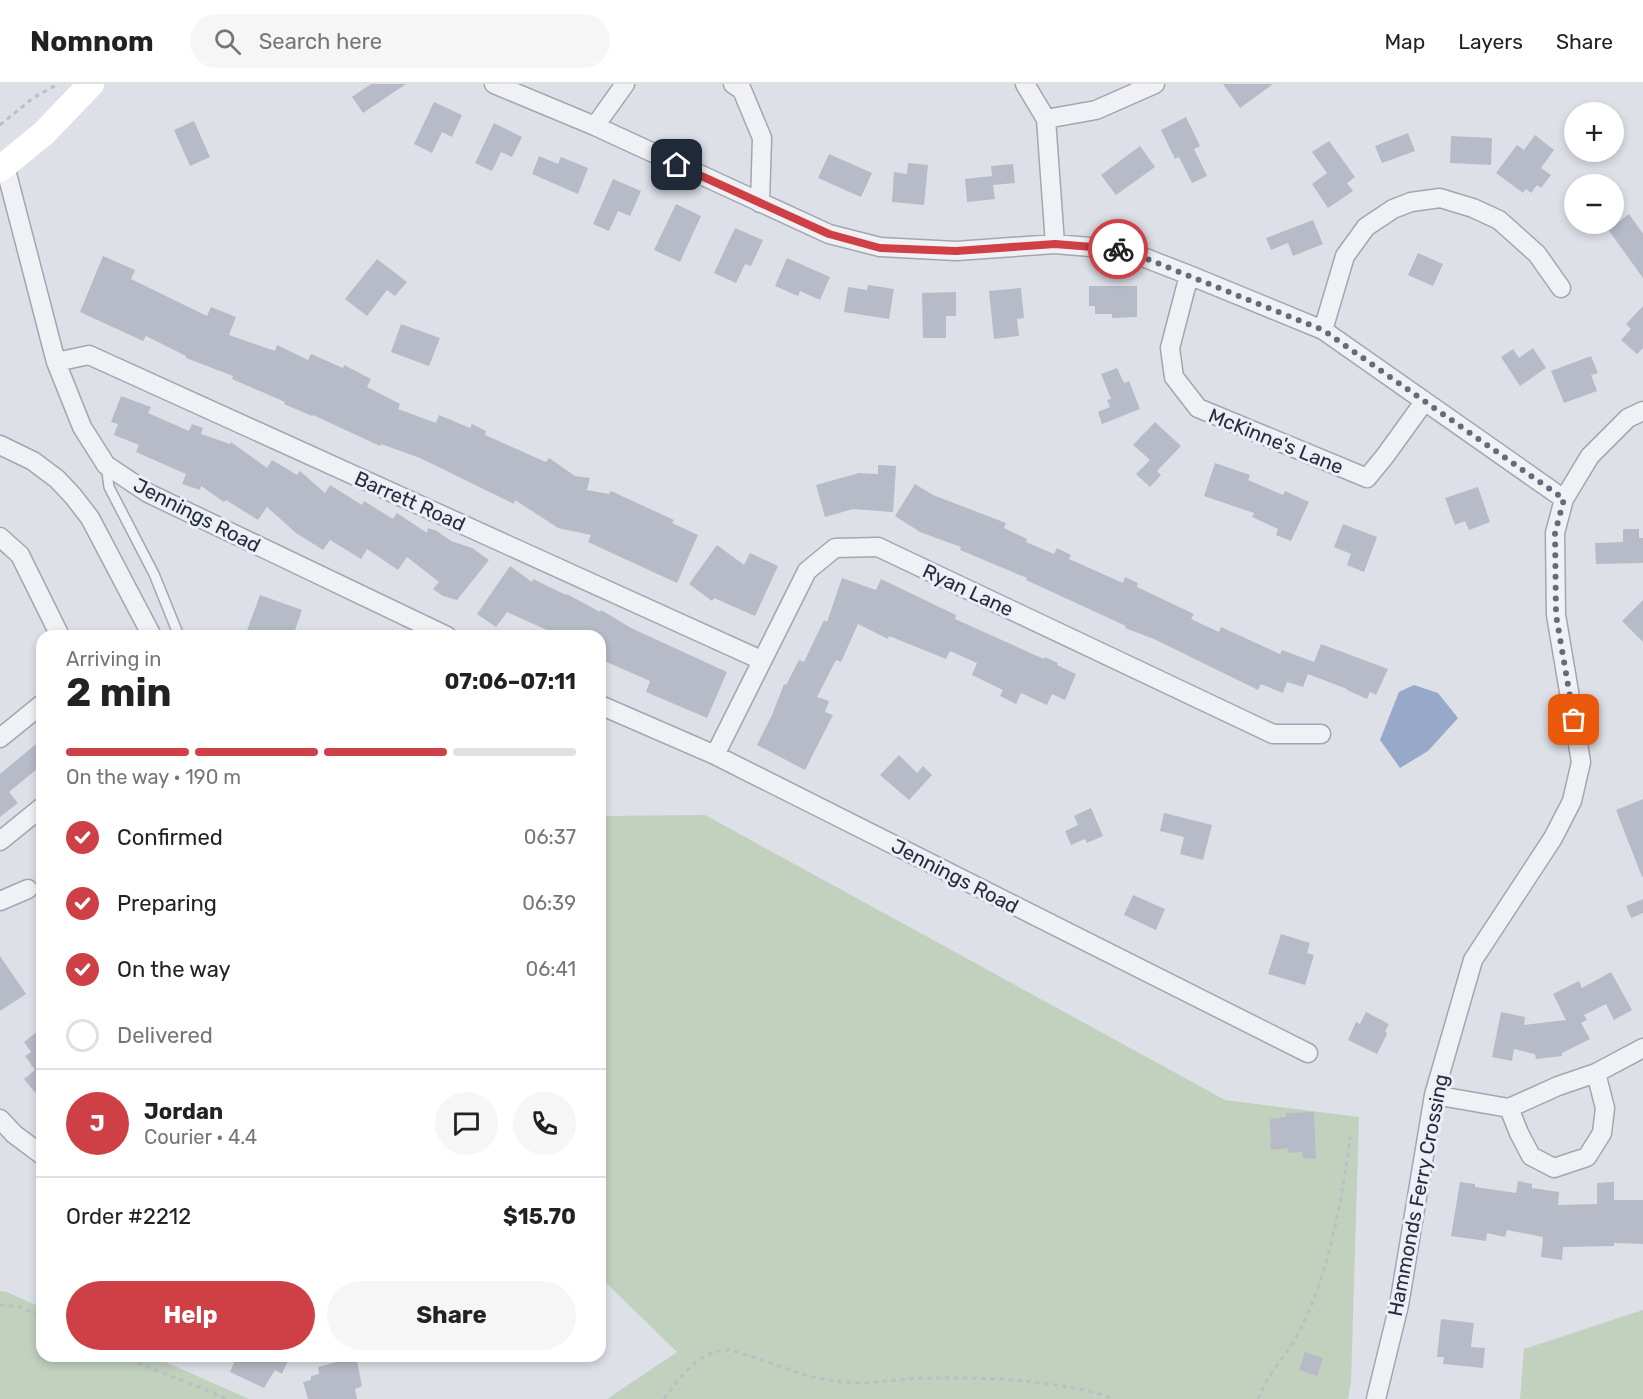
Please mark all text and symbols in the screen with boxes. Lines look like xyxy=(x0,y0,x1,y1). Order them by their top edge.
search box xyxy=(190,14,610,68)
text: Nomnom xyxy=(30,25,154,58)
icon: search xyxy=(211,25,244,58)
text: Search here xyxy=(259,28,382,55)
text: Map xyxy=(1384,29,1425,54)
text: Layers xyxy=(1458,29,1523,54)
text: Share xyxy=(1556,29,1613,54)
map controls xyxy=(1564,102,1624,234)
button: + xyxy=(1564,102,1624,162)
pin xyxy=(651,139,702,190)
icon: home xyxy=(660,148,693,181)
button: − xyxy=(1564,174,1624,234)
courier xyxy=(1088,219,1148,279)
icon: bike xyxy=(1102,233,1135,266)
street label: McKinne's Lane xyxy=(1205,403,1347,479)
street label: Barrett Road xyxy=(351,466,469,536)
street label: Jennings Road xyxy=(129,473,265,557)
street label: Ryan Lane xyxy=(919,559,1017,621)
text: Arriving in xyxy=(66,647,161,671)
text: 07:06–07:11 xyxy=(444,668,576,695)
text: 2 min xyxy=(66,670,172,716)
pin xyxy=(1548,694,1599,745)
icon: bag xyxy=(1557,703,1590,736)
text: On the way · 190 m xyxy=(66,765,241,789)
icon: check xyxy=(66,821,99,854)
text: Confirmed xyxy=(117,824,223,851)
text: 06:37 xyxy=(524,825,576,849)
street label: Jennings Road xyxy=(887,834,1023,918)
icon: check xyxy=(66,887,99,920)
text: Preparing xyxy=(117,890,217,917)
text: 06:39 xyxy=(522,891,576,915)
icon: check xyxy=(66,953,99,986)
text: On the way xyxy=(117,956,231,983)
text: 06:41 xyxy=(526,957,576,981)
text: Delivered xyxy=(117,1022,213,1049)
street label: Hammonds Ferry Crossing xyxy=(1383,1072,1453,1318)
button: chat xyxy=(435,1092,498,1155)
button: phone xyxy=(513,1092,576,1155)
text: Jordan xyxy=(144,1098,223,1125)
text: J xyxy=(90,1110,105,1137)
text: Courier · 4.4 xyxy=(144,1125,257,1149)
text: Order #2212 xyxy=(66,1203,191,1230)
text: $15.70 xyxy=(503,1203,576,1230)
button: Help xyxy=(66,1281,315,1350)
button: Share xyxy=(327,1281,576,1350)

